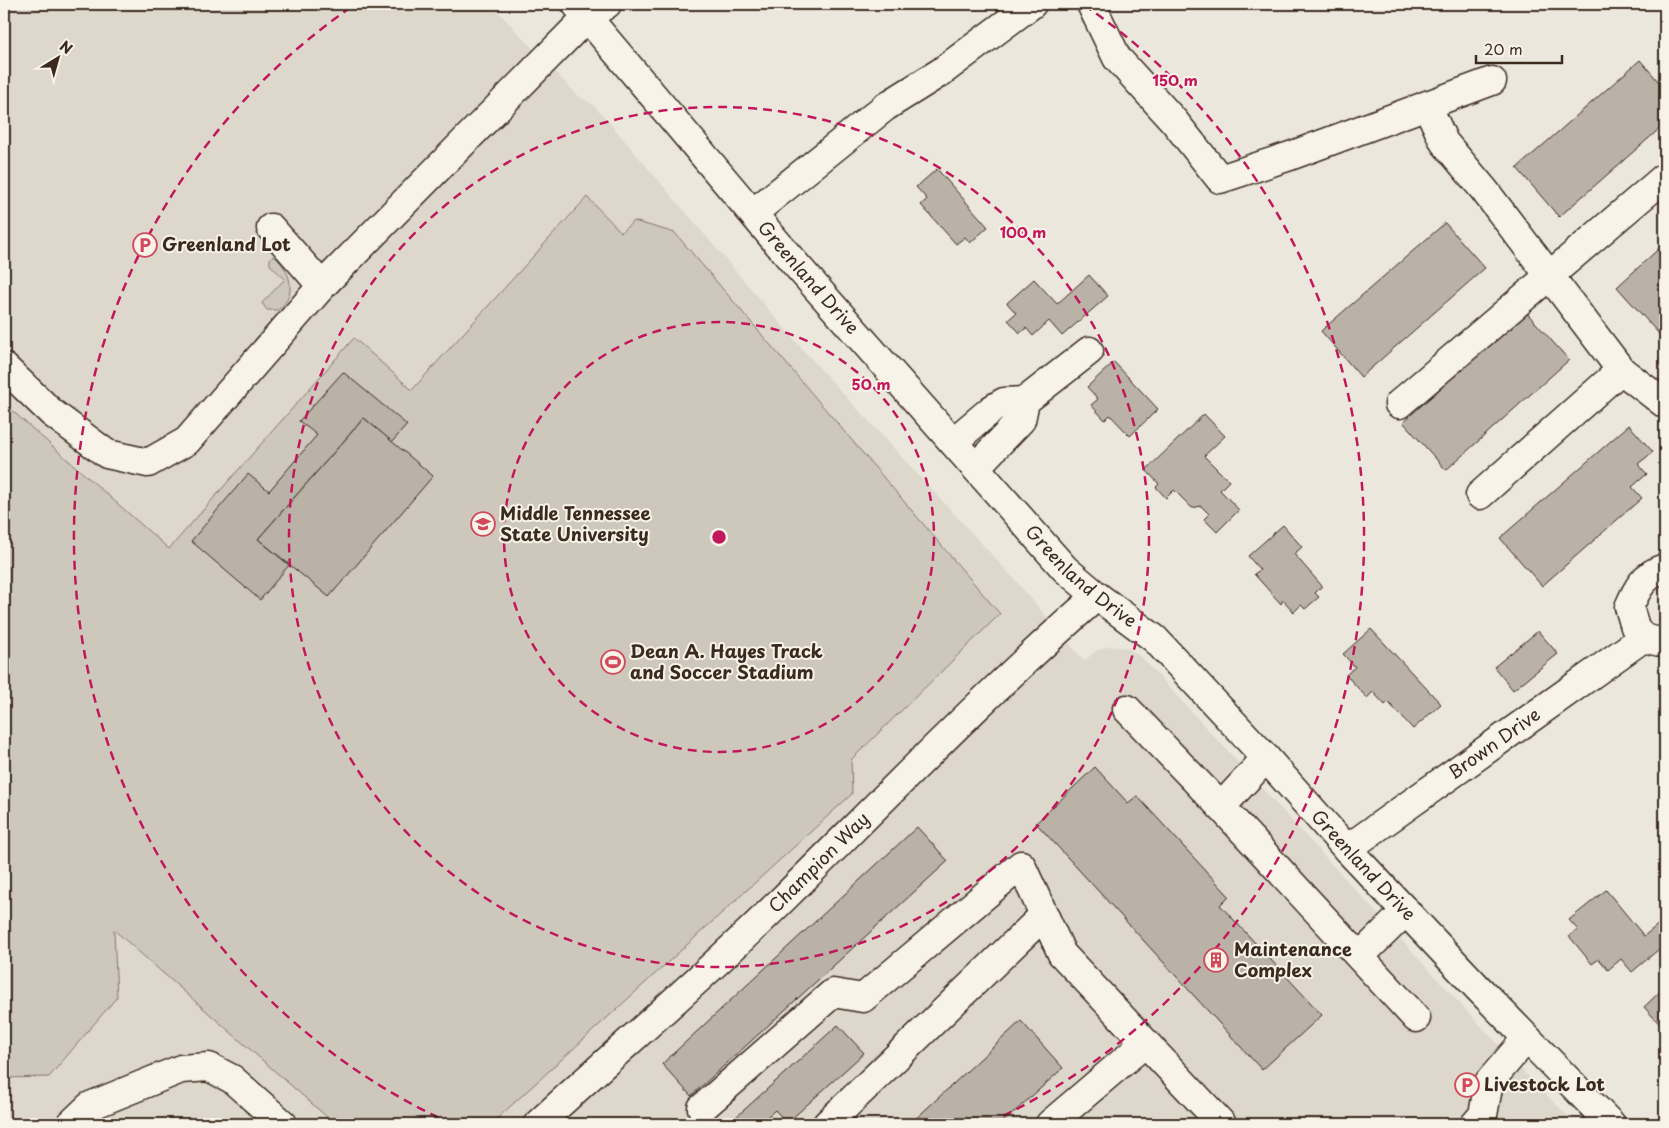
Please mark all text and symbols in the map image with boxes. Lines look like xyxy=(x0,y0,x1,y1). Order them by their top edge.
north arrow xyxy=(32,32,82,82)
scale bar xyxy=(1476,32,1563,64)
text: N xyxy=(55,35,77,59)
text: 20 m xyxy=(1484,37,1523,60)
text: 150 m xyxy=(1152,68,1198,91)
street label: Greenland Drive xyxy=(752,214,866,340)
text: 100 m xyxy=(1000,220,1046,243)
place label: Greenland Lot xyxy=(162,230,291,257)
parking icon: Greenland Lot xyxy=(132,232,158,258)
text: 50 m xyxy=(852,372,890,395)
place label: Middle Tennessee State University xyxy=(500,499,651,547)
school or university icon: Middle Tennessee State University xyxy=(470,511,496,537)
street label: Greenland Drive xyxy=(1020,518,1143,633)
centre of rings xyxy=(710,528,728,546)
place label: Dean A. Hayes Track and Soccer Stadium xyxy=(630,637,823,685)
sports icon: Dean A. Hayes Track and Soccer Stadium xyxy=(600,649,626,675)
street label: Brown Drive xyxy=(1442,700,1545,785)
street label: Greenland Drive xyxy=(1306,803,1423,926)
street label: Champion Way xyxy=(762,805,875,918)
place label: Maintenance Complex xyxy=(1234,935,1352,983)
building icon: Maintenance Complex xyxy=(1203,947,1229,973)
place label: Livestock Lot xyxy=(1484,1070,1605,1097)
parking icon: Livestock Lot xyxy=(1454,1072,1480,1098)

